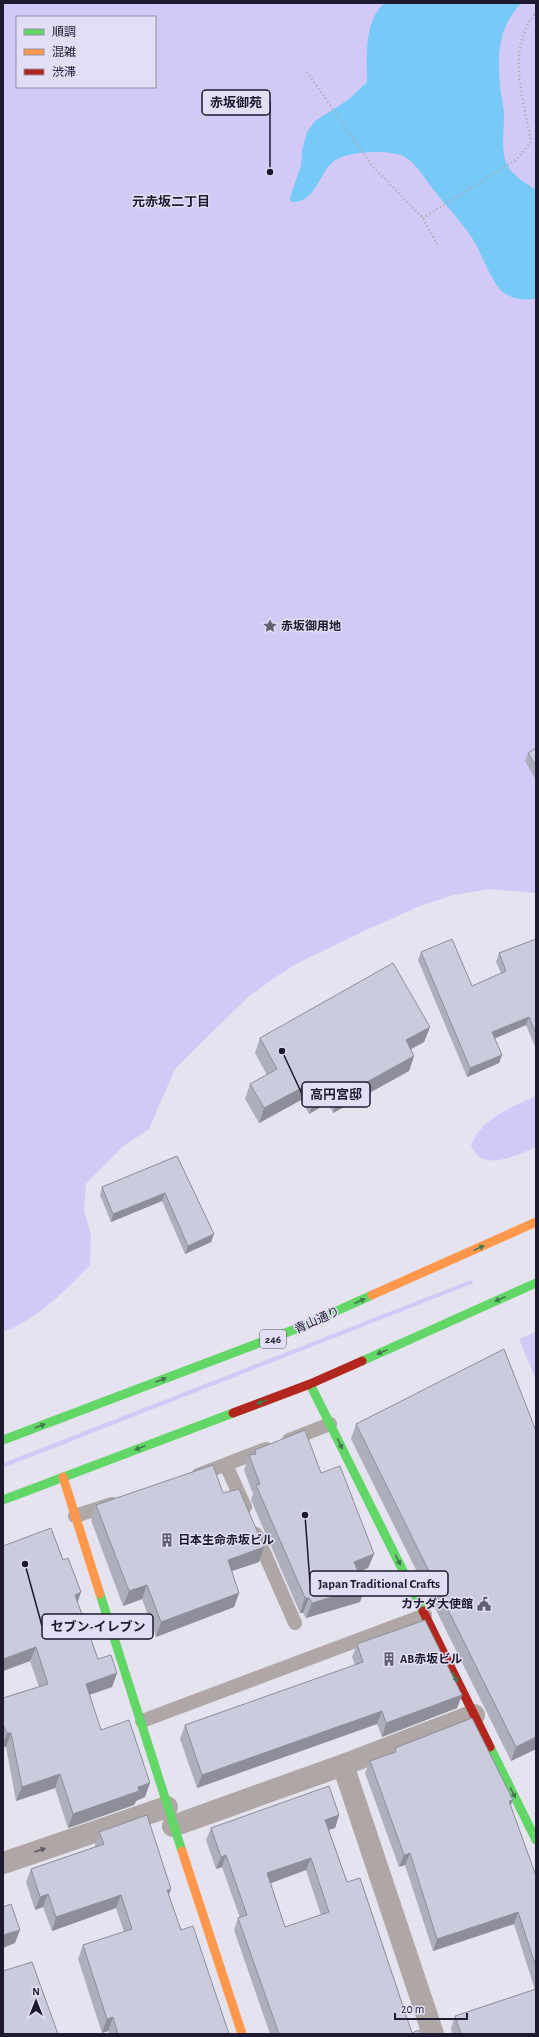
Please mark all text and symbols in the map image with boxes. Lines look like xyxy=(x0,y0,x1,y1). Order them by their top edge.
legend xyxy=(16,16,156,88)
text: 順調 xyxy=(52,26,76,38)
text: 混雑 xyxy=(52,45,76,58)
text: 渋滞 xyxy=(52,66,76,78)
callout: 赤坂御苑 xyxy=(202,90,270,115)
text: 赤坂御苑 xyxy=(210,96,262,110)
district label: 元赤坂二丁目 xyxy=(132,195,210,209)
place icon: 赤坂御用地 xyxy=(262,618,278,634)
place label: 赤坂御用地 xyxy=(281,619,341,632)
callout: 高円宮邸 xyxy=(302,1082,370,1107)
text: 高円宮邸 xyxy=(310,1087,362,1102)
one-way arrow xyxy=(473,1245,484,1251)
one-way arrow xyxy=(495,1296,506,1302)
one-way arrow xyxy=(354,1298,366,1304)
street label: 青山通り xyxy=(292,1304,341,1335)
road number: 246 xyxy=(260,1330,286,1348)
one-way arrow xyxy=(376,1349,387,1355)
one-way arrow xyxy=(156,1377,168,1383)
one-way arrow xyxy=(255,1400,267,1406)
one-way arrow xyxy=(34,1422,46,1428)
one-way arrow xyxy=(337,1438,343,1450)
one-way arrow xyxy=(134,1446,146,1452)
building icon: 日本生命赤坂ビル xyxy=(159,1532,175,1548)
place label: 日本生命赤坂ビル xyxy=(178,1533,274,1546)
one-way arrow xyxy=(394,1555,401,1566)
callout: Japan Traditional Crafts xyxy=(310,1571,448,1596)
text: Japan Traditional Crafts xyxy=(318,1578,440,1591)
public building icon: カナダ大使館 xyxy=(476,1596,492,1612)
place label: カナダ大使館 xyxy=(401,1597,473,1610)
callout: セブン-イレブン xyxy=(42,1614,153,1639)
text: セブン-イレブン xyxy=(51,1619,145,1634)
building icon: AB赤坂ビル xyxy=(381,1651,397,1667)
place label: AB赤坂ビル xyxy=(400,1652,462,1665)
one-way arrow xyxy=(452,1671,458,1682)
one-way arrow xyxy=(510,1788,516,1799)
one-way arrow xyxy=(34,1847,46,1853)
north arrow xyxy=(16,1981,56,2021)
text: N xyxy=(32,1986,40,1997)
scale bar xyxy=(395,1995,467,2021)
text: 20 m xyxy=(401,2003,424,2015)

